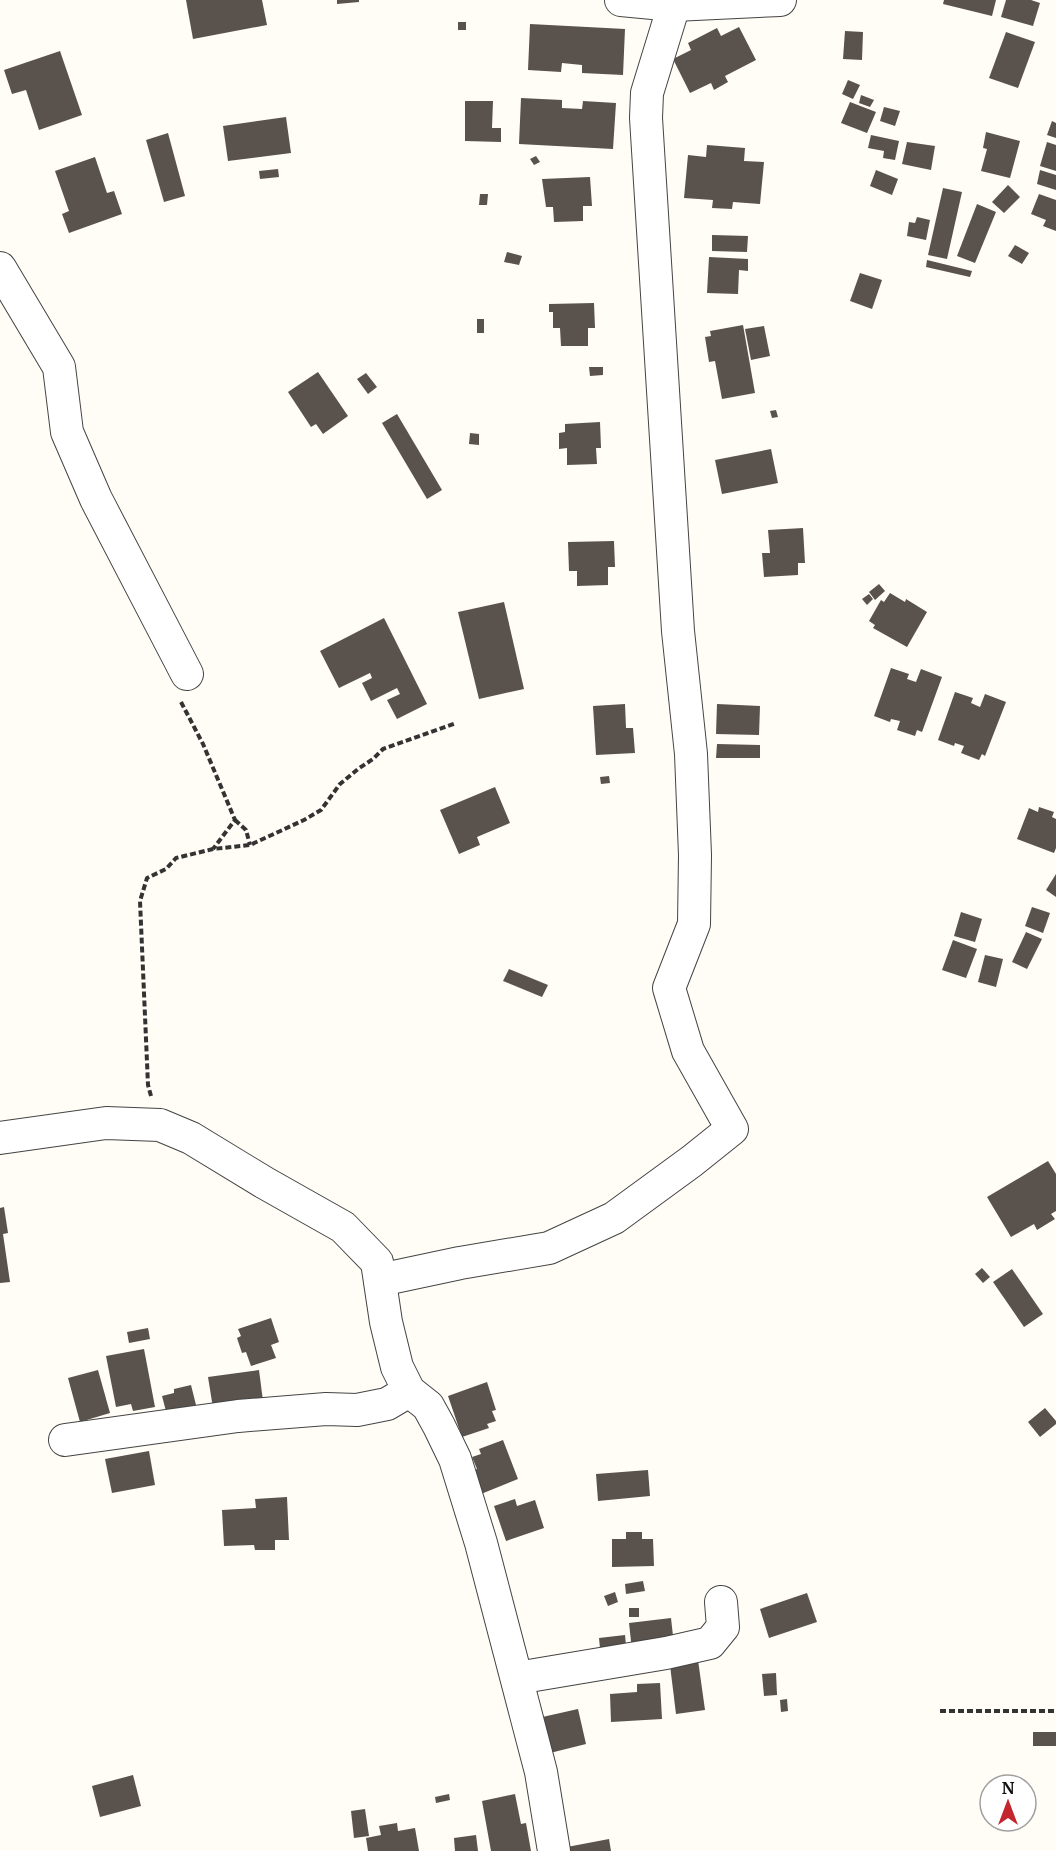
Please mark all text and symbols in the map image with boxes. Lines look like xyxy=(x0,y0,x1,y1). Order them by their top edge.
north arrow xyxy=(978,1773,1038,1833)
text: N xyxy=(1002,1778,1015,1798)

